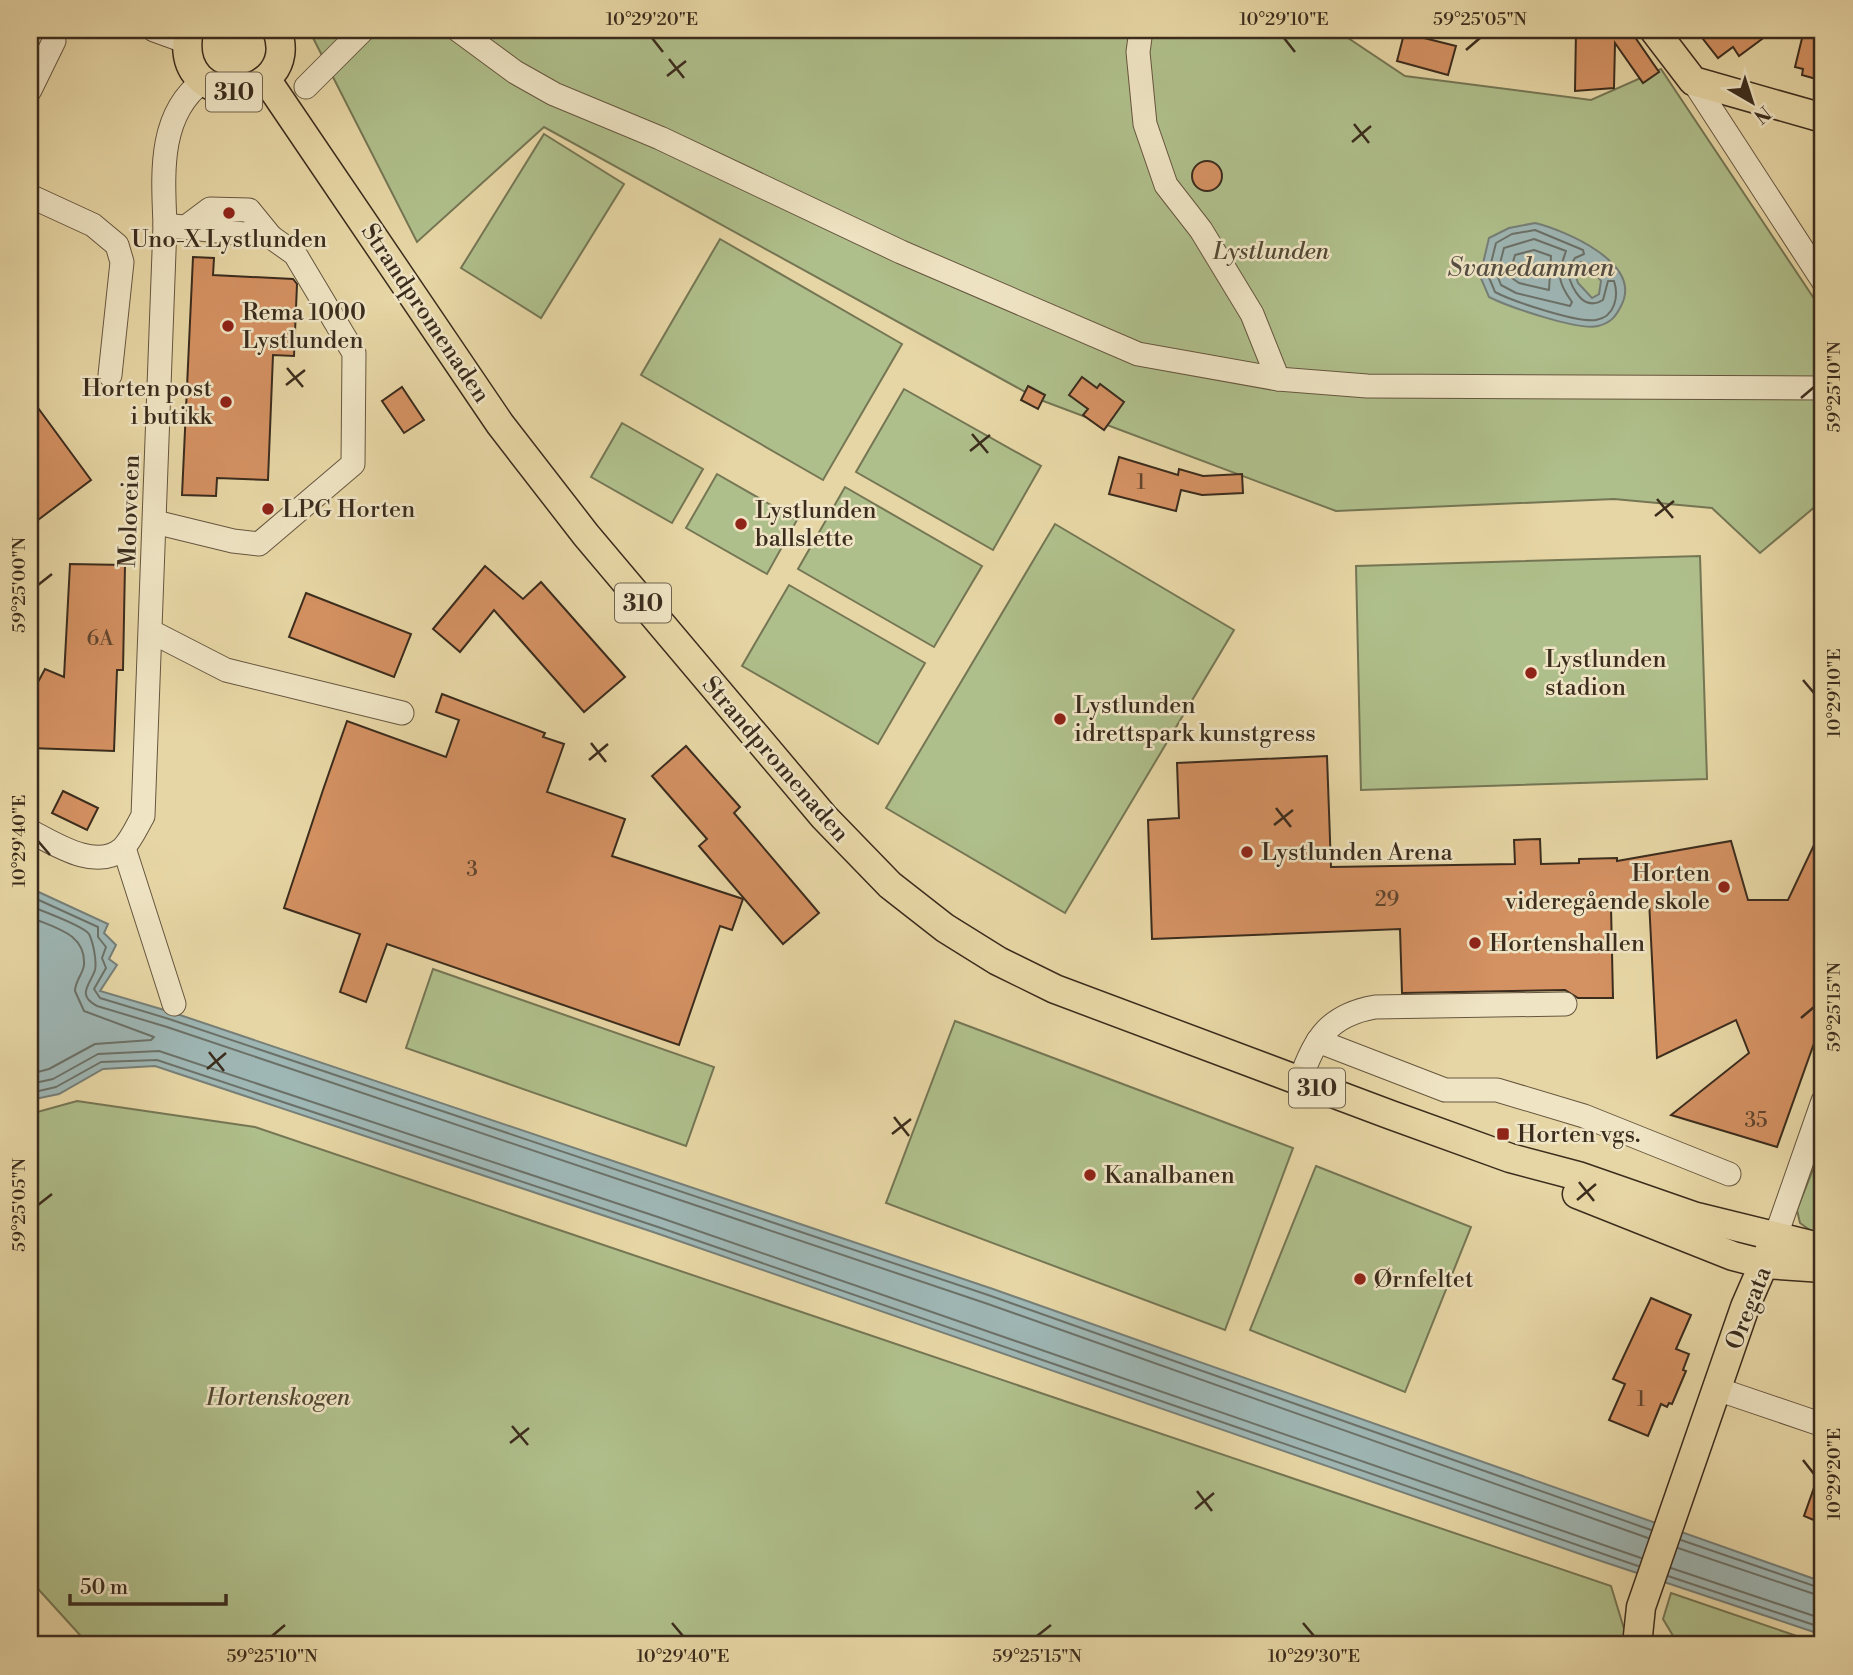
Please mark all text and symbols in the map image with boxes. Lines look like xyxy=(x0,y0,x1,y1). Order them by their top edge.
text: 10°29'20"E xyxy=(606,8,698,31)
text: 10°29'10"E xyxy=(1239,8,1329,31)
text: 59°25'05"N xyxy=(1433,8,1528,31)
north arrow xyxy=(1716,66,1786,136)
road number: 310 xyxy=(206,72,262,111)
text: N xyxy=(1749,100,1775,128)
marker: Uno-X Lystlunden xyxy=(221,205,237,221)
street label: Strandpromenaden xyxy=(354,218,496,409)
place label: Uno-X Lystlunden xyxy=(131,225,327,255)
park label: Lystlunden xyxy=(1212,237,1330,267)
water label: Svanedammen xyxy=(1448,252,1615,284)
place label: Rema 1000 Lystlunden xyxy=(242,298,366,356)
marker: Rema 1000 Lystlunden xyxy=(220,318,236,334)
text: 59°25'10"N xyxy=(1823,341,1846,433)
place label: Horten post i butikk xyxy=(82,374,213,432)
marker: Horten post i butikk xyxy=(218,394,234,410)
street label: Moloveien xyxy=(113,454,147,568)
house number: 1 xyxy=(1136,470,1146,496)
place label: LPG Horten xyxy=(282,495,415,525)
place label: Lystlunden ballslette xyxy=(755,496,877,554)
marker: LPG Horten xyxy=(260,501,276,517)
marker: Lystlunden ballslette xyxy=(733,516,749,532)
text: 59°25'00"N xyxy=(8,536,31,633)
road number: 310 xyxy=(615,583,671,622)
house number: 6A xyxy=(86,626,114,652)
place label: Lystlunden stadion xyxy=(1545,645,1667,703)
text: 10°29'10"E xyxy=(1823,648,1846,738)
marker: Lystlunden stadion xyxy=(1523,665,1539,681)
street label: Strandpromenaden xyxy=(695,671,855,849)
place label: Lystlunden idrettspark kunstgress xyxy=(1074,691,1316,749)
marker: Lystlunden idrettspark kunstgress xyxy=(1052,711,1068,727)
text: 10°29'40"E xyxy=(8,794,31,888)
place label: Lystlunden Arena xyxy=(1261,838,1454,868)
marker: Lystlunden Arena xyxy=(1239,844,1255,860)
house number: 3 xyxy=(466,857,478,883)
place label: Horten videregående skole xyxy=(1504,859,1710,917)
marker: Horten videregående skole xyxy=(1716,879,1732,895)
house number: 29 xyxy=(1375,887,1399,913)
place label: Hortenshallen xyxy=(1489,929,1645,959)
marker: Hortenshallen xyxy=(1467,935,1483,951)
text: 59°25'15"N xyxy=(1823,962,1846,1052)
road number: 310 xyxy=(1289,1068,1345,1107)
house number: 35 xyxy=(1744,1108,1768,1134)
place label: Horten vgs. xyxy=(1517,1120,1640,1150)
marker: Horten vgs. xyxy=(1495,1126,1511,1142)
text: 59°25'05"N xyxy=(8,1157,31,1252)
place label: Kanalbanen xyxy=(1104,1161,1235,1191)
marker: Kanalbanen xyxy=(1082,1167,1098,1183)
street label: Oregata xyxy=(1719,1262,1779,1354)
place label: Ørnfeltet xyxy=(1374,1265,1474,1295)
marker: Ørnfeltet xyxy=(1352,1271,1368,1287)
park label: Hortenskogen xyxy=(205,1383,351,1413)
house number: 1 xyxy=(1636,1387,1646,1413)
text: 10°29'20"E xyxy=(1823,1428,1846,1520)
scale bar xyxy=(70,1563,226,1607)
text: 50 m xyxy=(80,1575,128,1601)
text: 59°25'10"N xyxy=(226,1645,318,1668)
text: 10°29'40"E xyxy=(636,1645,730,1668)
text: 59°25'15"N xyxy=(992,1645,1082,1668)
text: 10°29'30"E xyxy=(1268,1645,1360,1668)

